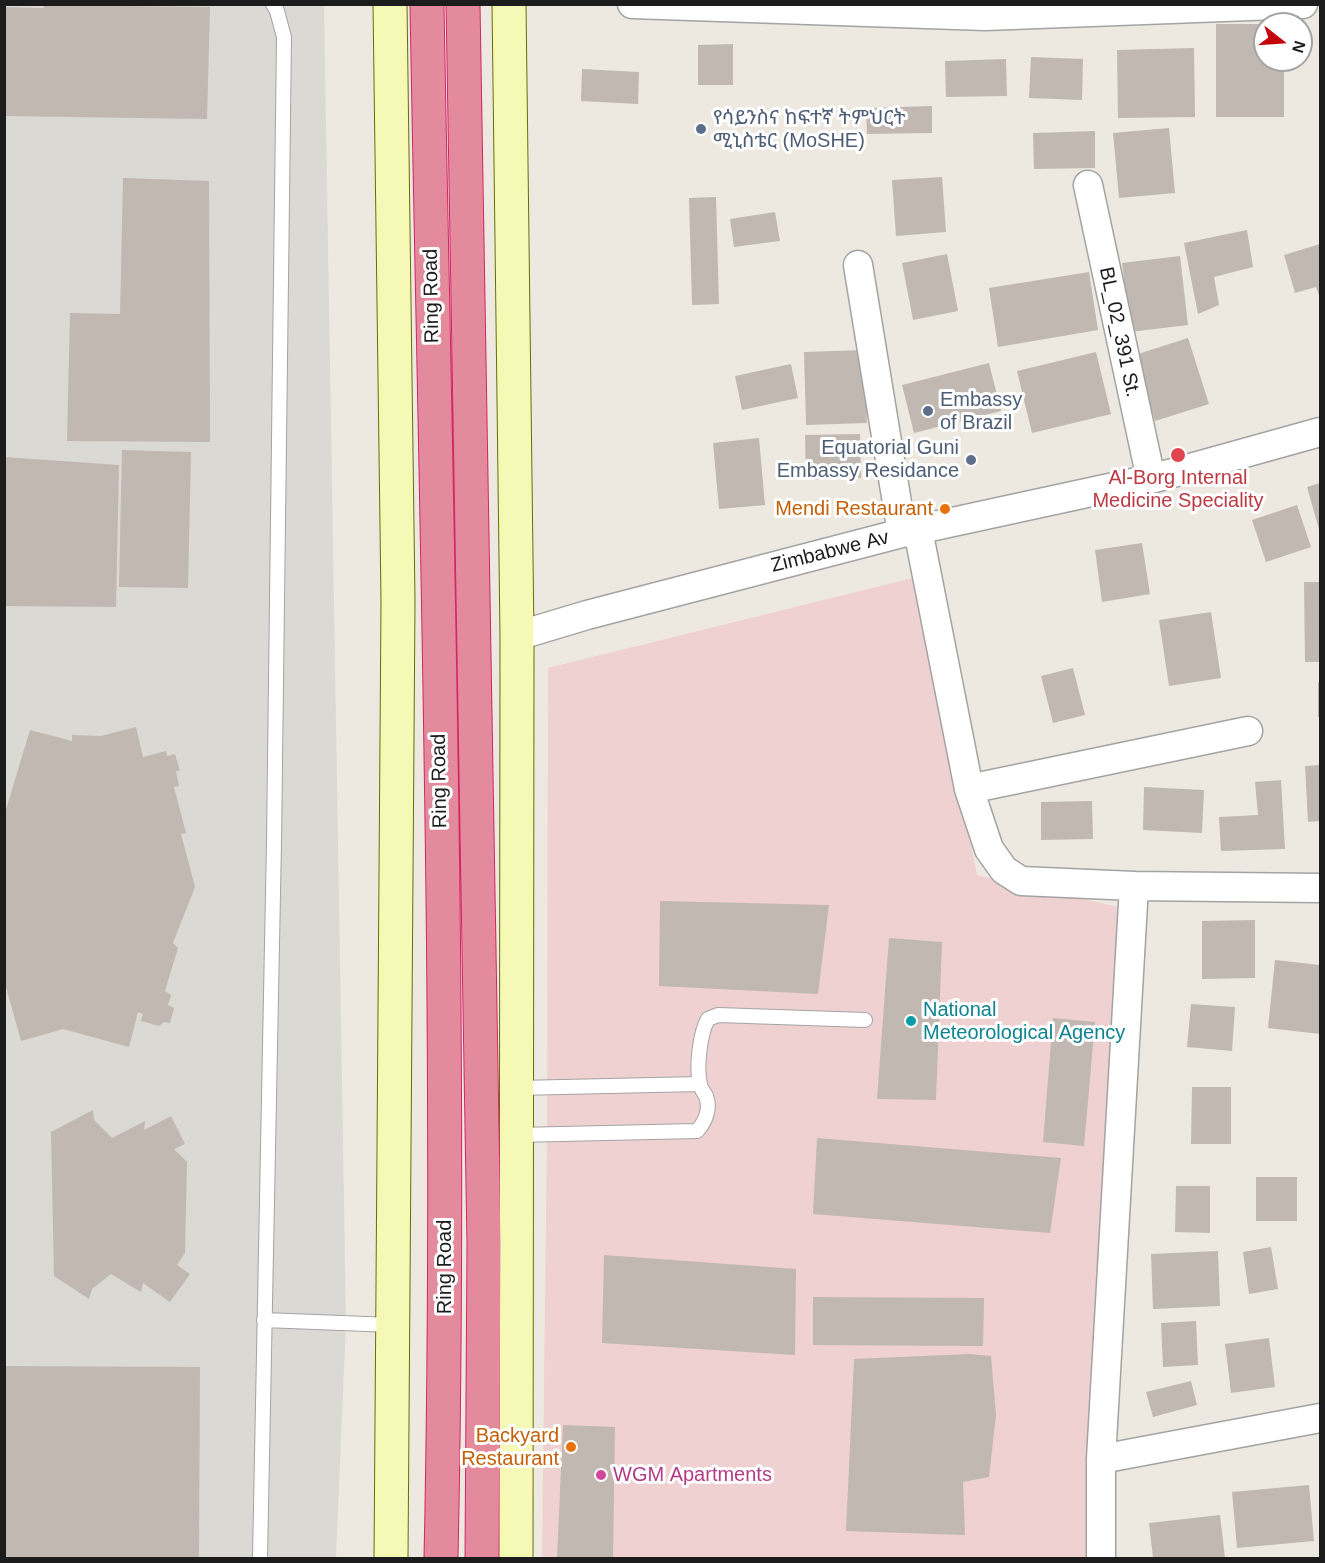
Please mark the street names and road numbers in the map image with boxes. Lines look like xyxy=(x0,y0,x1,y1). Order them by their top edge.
street label: Ring Road xyxy=(419,249,445,343)
street label: BL_02_391 St. xyxy=(1094,265,1144,399)
street label: Zimbabwe Av xyxy=(768,526,892,578)
street label: Ring Road xyxy=(427,734,453,828)
street label: Ring Road xyxy=(433,1220,457,1314)

